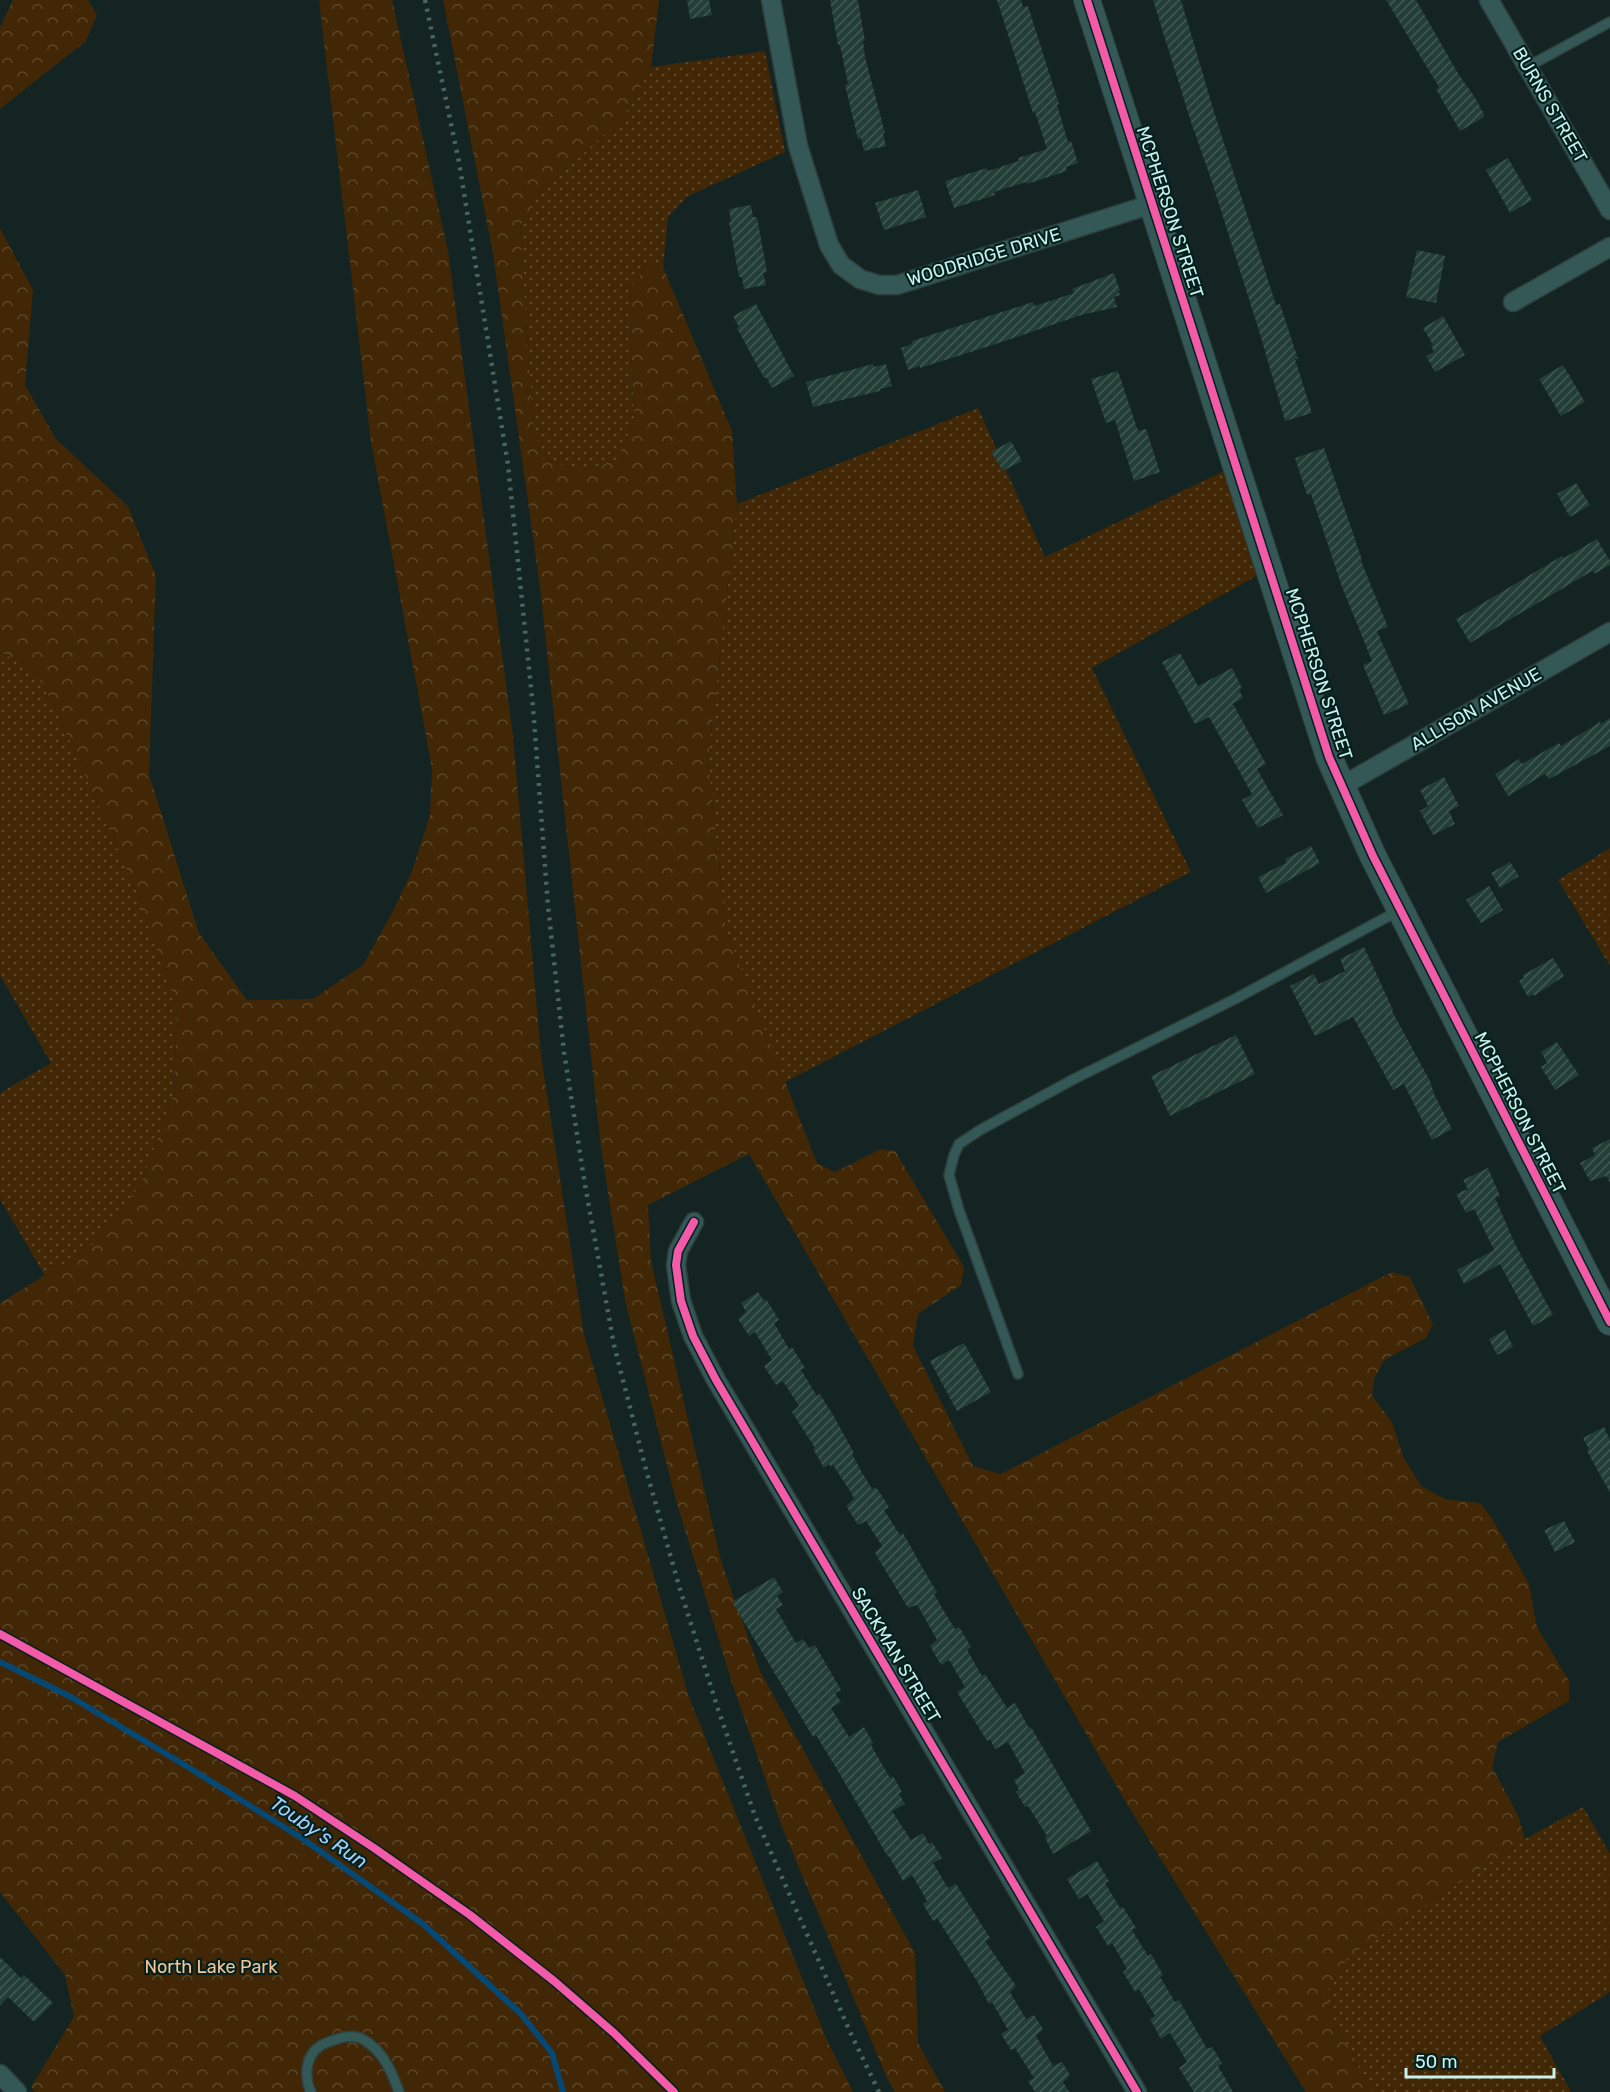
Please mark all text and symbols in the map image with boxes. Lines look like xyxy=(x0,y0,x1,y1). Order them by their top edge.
street label: BURNS STREET xyxy=(1508,43,1592,167)
street label: MCPHERSON STREET xyxy=(1132,123,1208,301)
street label: WOODRIDGE DRIVE xyxy=(905,223,1063,291)
street label: MCPHERSON STREET xyxy=(1281,585,1357,763)
street label: ALLISON AVENUE xyxy=(1407,663,1545,755)
street label: MCPHERSON STREET xyxy=(1470,1028,1570,1198)
street label: SACKMAN STREET xyxy=(847,1583,945,1727)
water label: Touby's Run xyxy=(266,1791,372,1873)
park label: North Lake Park xyxy=(145,1956,278,1978)
scale bar xyxy=(1406,2041,1554,2079)
text: 50 m xyxy=(1415,2051,1458,2073)

